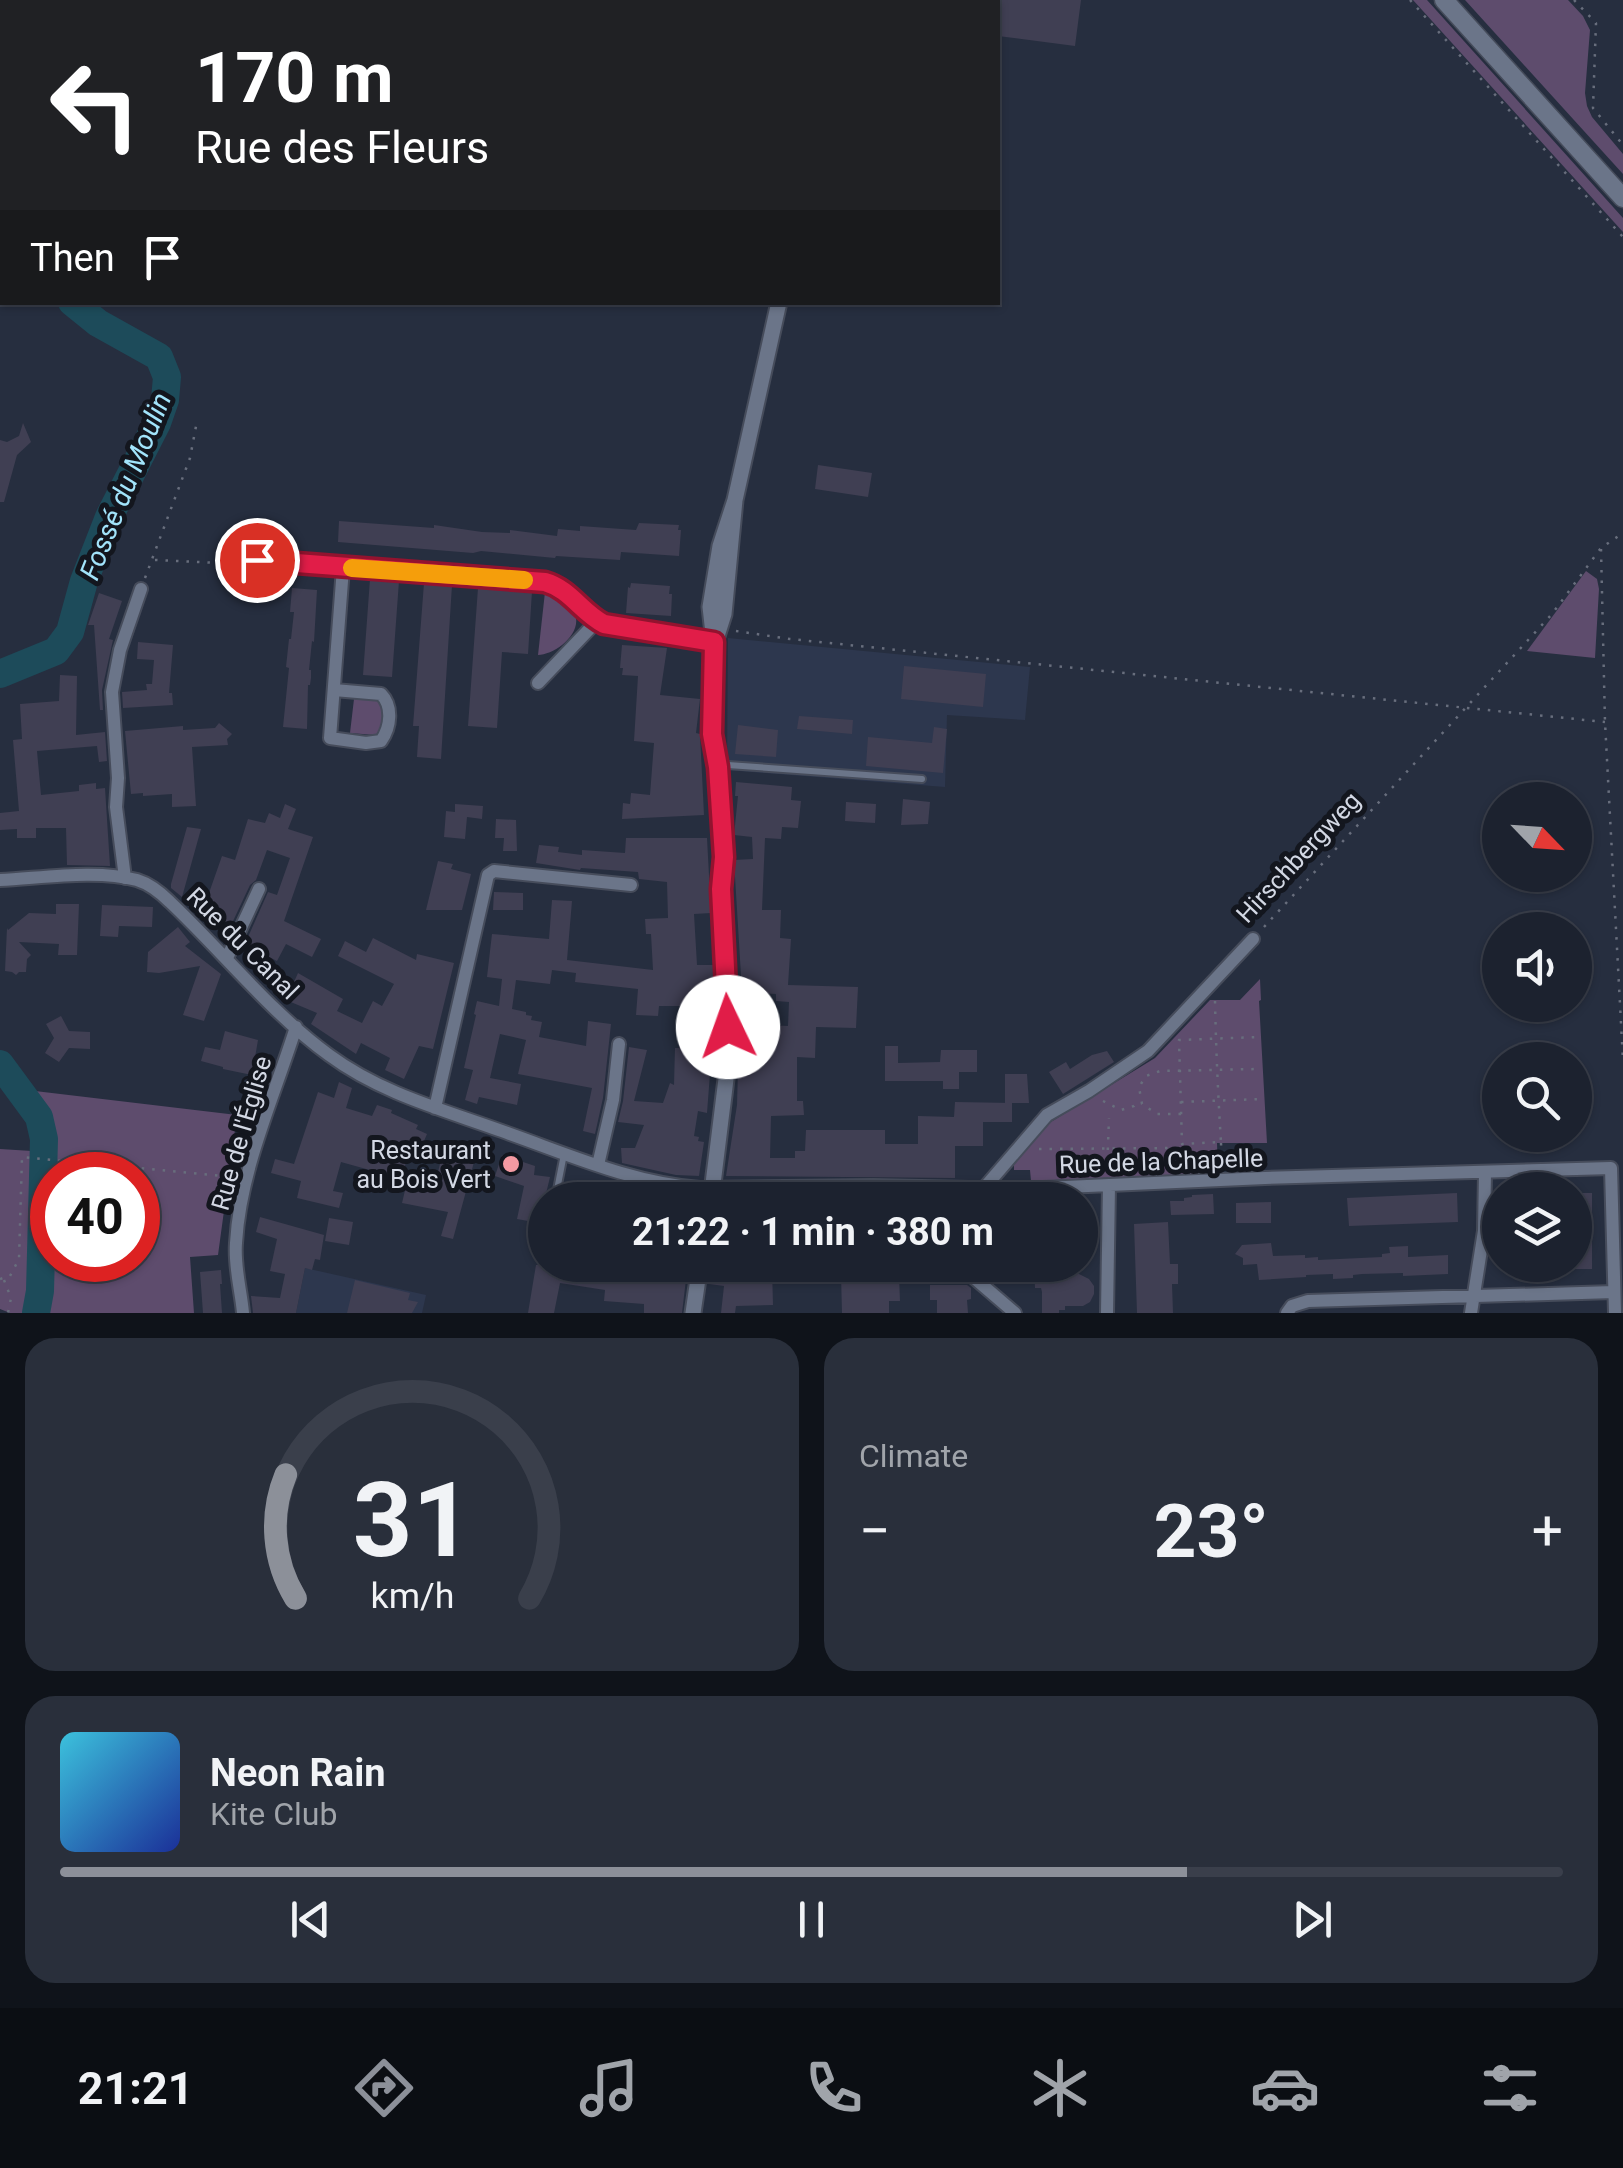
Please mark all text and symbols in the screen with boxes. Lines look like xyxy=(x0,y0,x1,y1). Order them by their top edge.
text: 170 m xyxy=(195,37,394,119)
icon: left xyxy=(30,40,160,170)
text: Rue des Fleurs xyxy=(195,121,489,174)
icon: arrive xyxy=(135,230,190,285)
text: Then xyxy=(30,236,115,280)
water label: Fossé du Moulin xyxy=(73,388,178,585)
pin xyxy=(215,518,300,603)
icon: arrive xyxy=(230,533,285,588)
north arrow xyxy=(1482,782,1592,892)
map controls xyxy=(1482,782,1592,1282)
street label: Hirschbergweg xyxy=(1231,786,1366,929)
street label: Rue du Canal xyxy=(181,881,305,1005)
button: sound xyxy=(1482,912,1592,1022)
position arrow xyxy=(676,975,780,1079)
button: search xyxy=(1482,1042,1592,1152)
street label: Rue de l'Église xyxy=(205,1052,277,1214)
place label: Restaurant au Bois Vert xyxy=(357,1136,491,1194)
street label: Rue de la Chapelle xyxy=(1058,1143,1264,1180)
speed limit sign: 40 xyxy=(30,1152,160,1282)
marker: Restaurant au Bois Vert xyxy=(500,1153,522,1175)
button: layers xyxy=(1482,1172,1592,1282)
text: 21:22 · 1 min · 380 m xyxy=(632,1210,994,1254)
text: Climate xyxy=(859,1437,968,1475)
text: 31 xyxy=(352,1460,472,1581)
text: 23° xyxy=(1153,1487,1269,1575)
text: − xyxy=(859,1499,890,1563)
text: + xyxy=(1532,1499,1563,1563)
text: km/h xyxy=(370,1575,454,1617)
text: Neon Rain xyxy=(210,1751,386,1795)
text: Kite Club xyxy=(210,1795,337,1833)
icon: previous xyxy=(283,1892,338,1947)
icon: pause xyxy=(784,1892,839,1947)
icon: next xyxy=(1285,1892,1340,1947)
icon: directions xyxy=(349,2053,419,2123)
icon: music xyxy=(574,2053,644,2123)
icon: phone xyxy=(799,2053,869,2123)
icon: climate xyxy=(1025,2053,1095,2123)
icon: car xyxy=(1250,2053,1320,2123)
icon: filters xyxy=(1475,2053,1545,2123)
text: 21:21 xyxy=(78,2062,194,2115)

